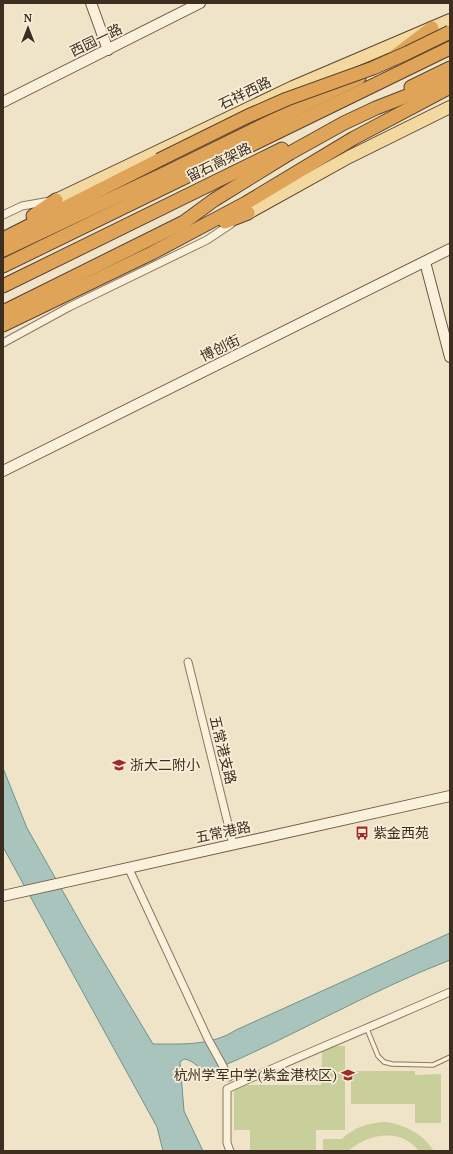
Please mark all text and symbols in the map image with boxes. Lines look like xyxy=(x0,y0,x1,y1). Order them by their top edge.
north arrow xyxy=(8,8,48,48)
text: N xyxy=(24,11,33,25)
street label: 西园一路 xyxy=(66,19,125,60)
street label: 石祥西路 xyxy=(215,72,274,113)
street label: 留石高架路 xyxy=(183,138,254,185)
street label: 博创街 xyxy=(197,330,243,365)
street label: 五常港支路 xyxy=(206,714,241,786)
place label: 浙大二附小 xyxy=(130,755,200,774)
school or university icon: 浙大二附小 xyxy=(111,757,127,773)
street label: 五常港路 xyxy=(194,816,252,847)
place label: 紫金西苑 xyxy=(373,823,429,842)
bus stop icon: 紫金西苑 xyxy=(354,825,370,841)
place label: 杭州学军中学(紫金港校区) xyxy=(173,1065,337,1084)
school or university icon: 杭州学军中学(紫金港校区) xyxy=(340,1067,356,1083)

